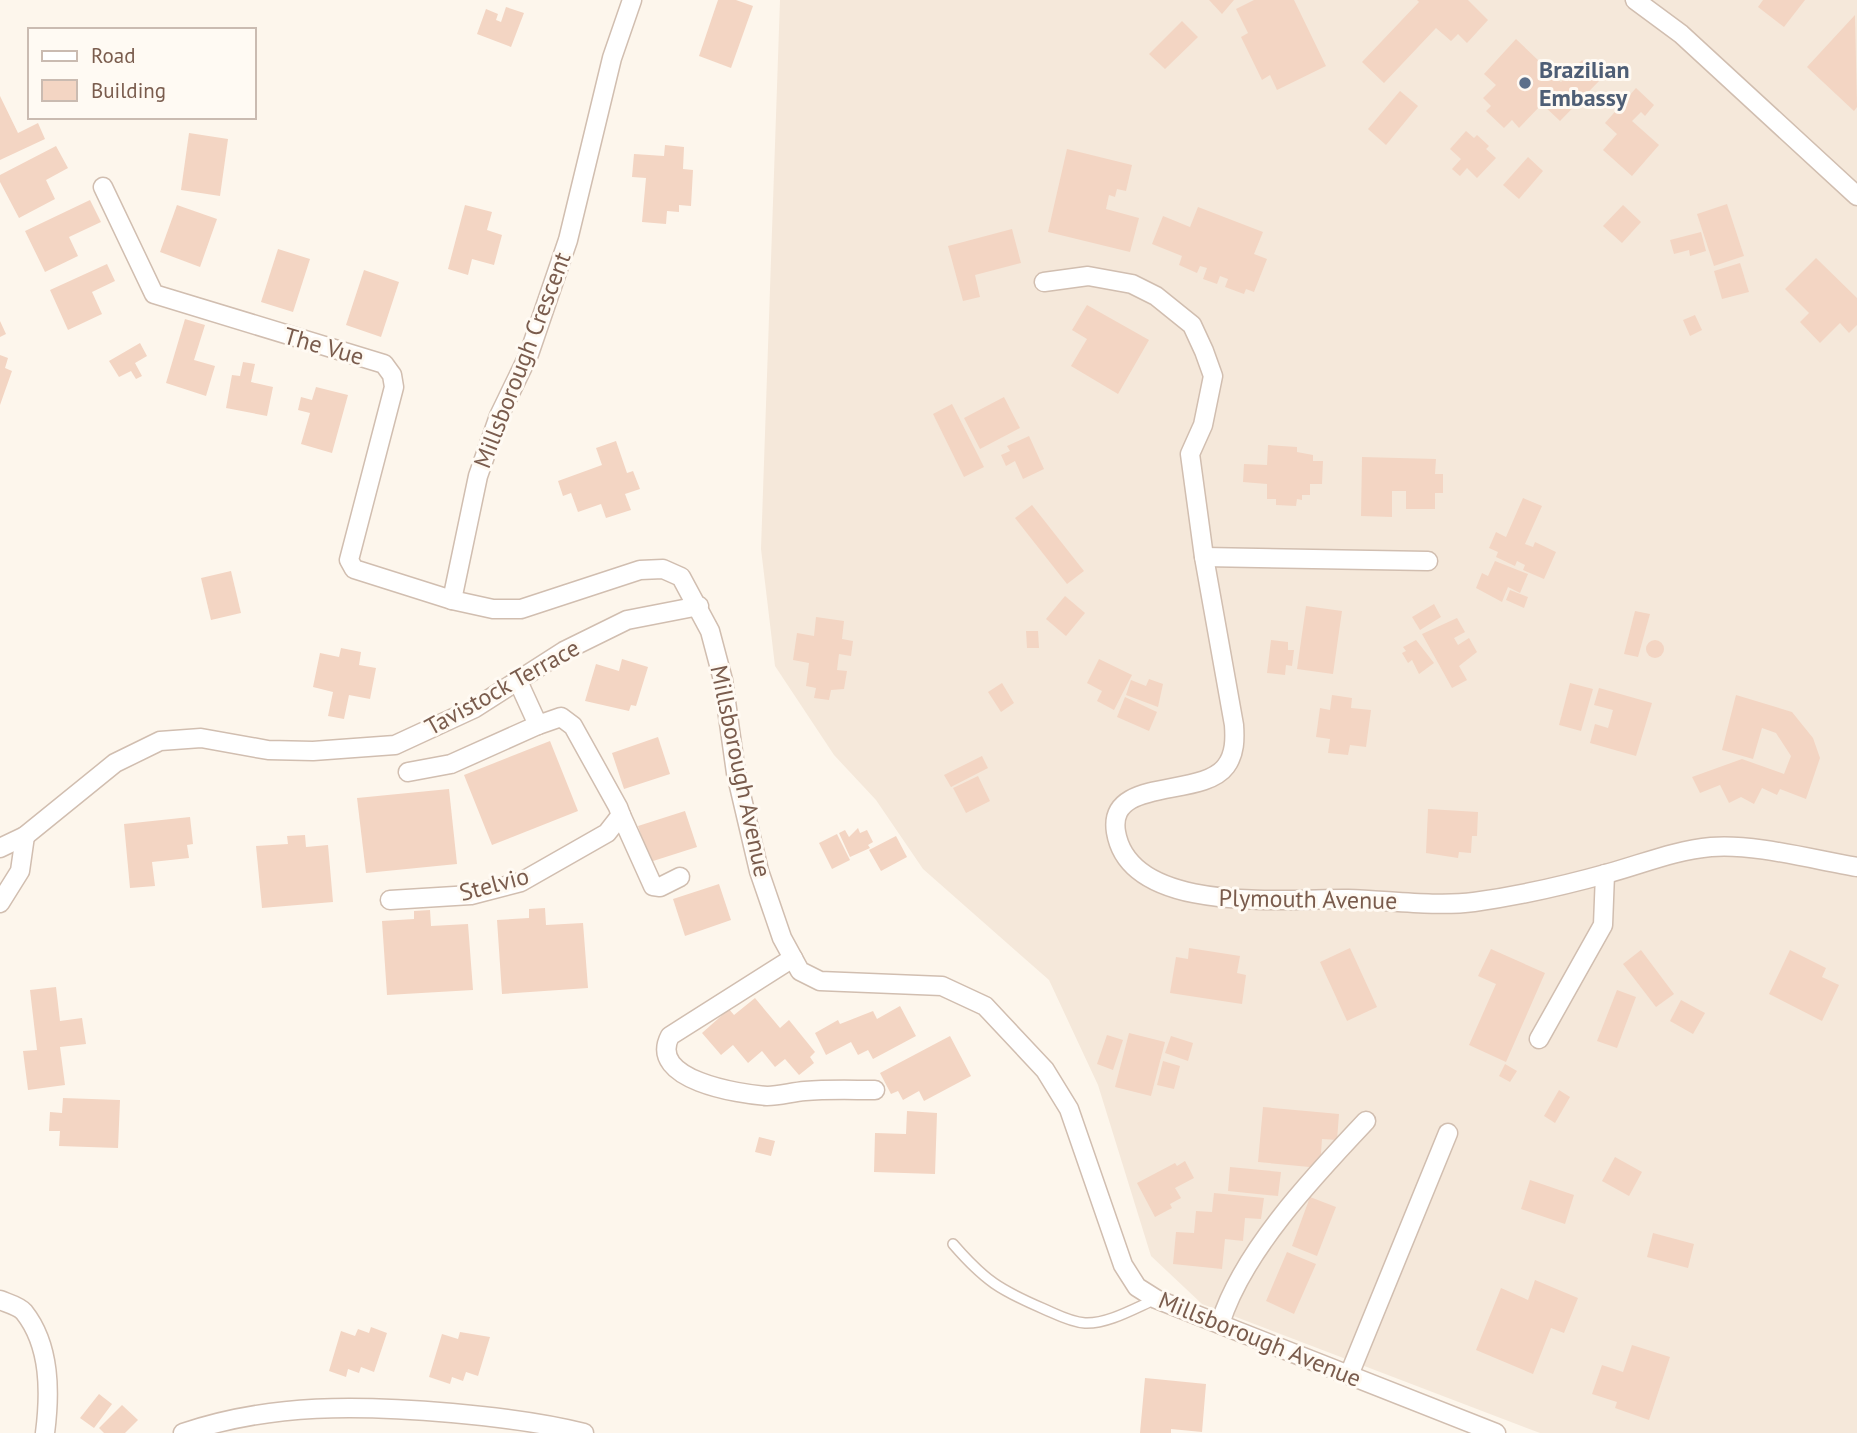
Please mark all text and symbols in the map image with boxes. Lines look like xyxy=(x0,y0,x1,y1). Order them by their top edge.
legend xyxy=(28,28,256,119)
text: Road xyxy=(91,42,135,69)
place label: Brazilian Embassy xyxy=(1539,54,1629,113)
marker: Brazilian Embassy xyxy=(1517,75,1533,91)
text: Building xyxy=(91,77,166,104)
street label: Millsborough Crescent xyxy=(466,247,578,473)
street label: The Vue xyxy=(280,320,368,372)
street label: Tavistock Terrace xyxy=(419,632,585,742)
street label: Millsborough Avenue xyxy=(703,662,779,880)
street label: Stelvio xyxy=(456,860,532,908)
street label: Plymouth Avenue xyxy=(1218,882,1398,916)
street label: Millsborough Avenue xyxy=(1154,1284,1366,1394)

